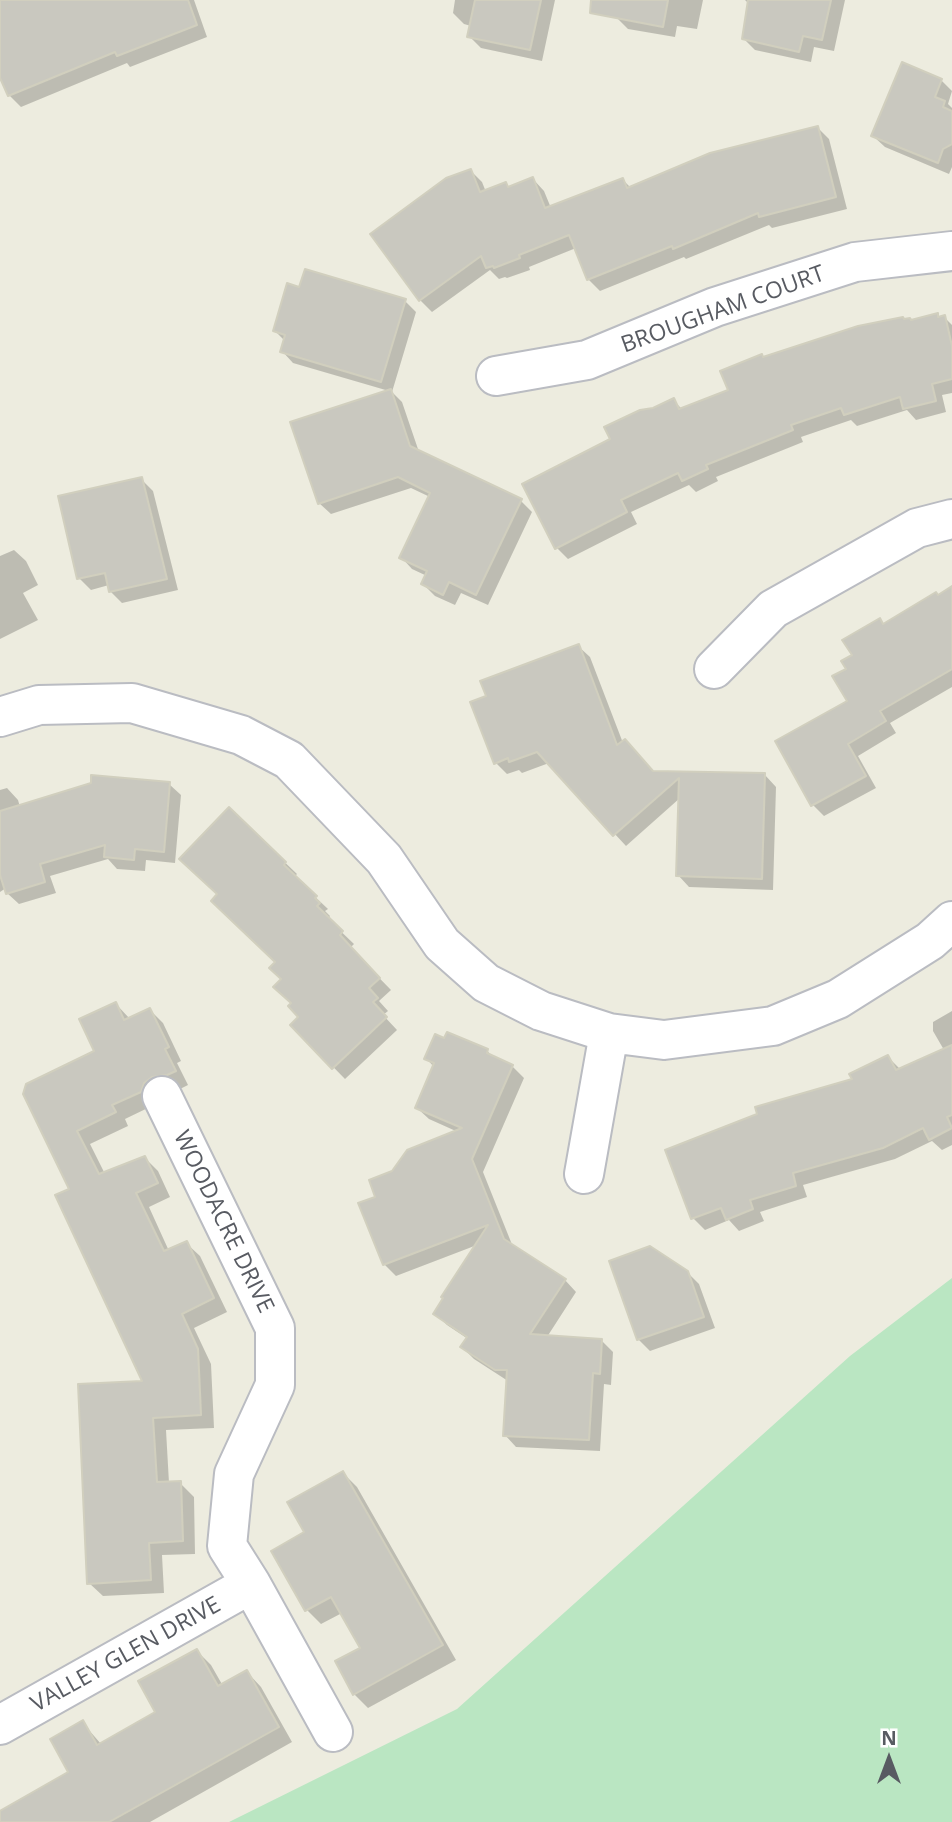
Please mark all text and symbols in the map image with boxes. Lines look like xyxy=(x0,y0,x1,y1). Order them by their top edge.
street label: BROUGHAM COURT xyxy=(617,260,829,360)
street label: WOODACRE DRIVE xyxy=(167,1126,279,1318)
street label: VALLEY GLEN DRIVE xyxy=(26,1591,226,1719)
north arrow xyxy=(854,1724,924,1794)
text: N xyxy=(881,1725,897,1751)

